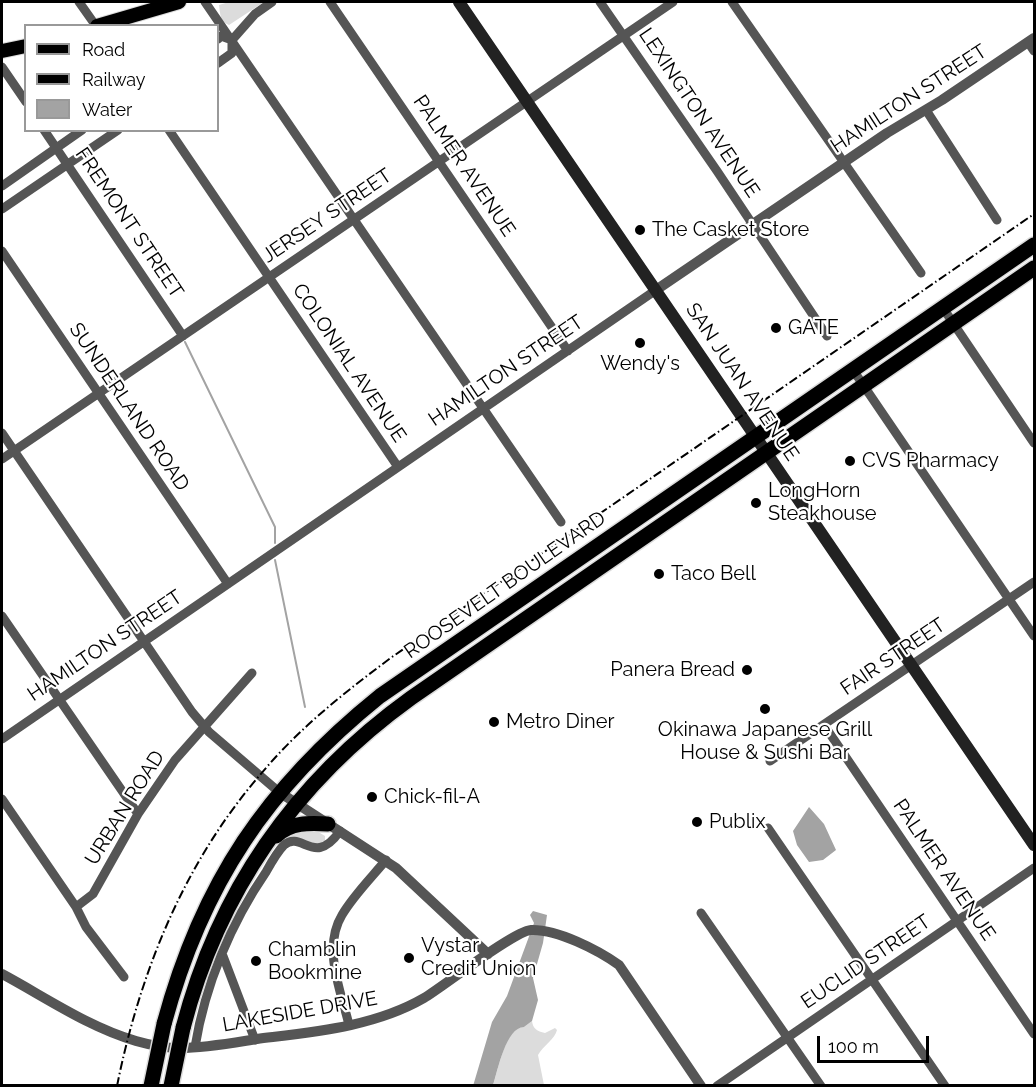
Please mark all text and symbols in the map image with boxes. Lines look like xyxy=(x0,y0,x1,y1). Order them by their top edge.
legend xyxy=(24,24,219,132)
street label: LEXINGTON AVENUE xyxy=(633,24,765,202)
text: Road xyxy=(82,39,125,60)
street label: HAMILTON STREET xyxy=(826,40,992,158)
text: Railway xyxy=(82,69,146,90)
street label: PALMER AVENUE xyxy=(408,91,520,241)
text: Water xyxy=(82,99,132,120)
street label: FREMONT STREET xyxy=(70,143,188,303)
street label: JERSEY STREET xyxy=(258,164,396,268)
place label: The Casket Store xyxy=(652,218,809,242)
marker: The Casket Store xyxy=(633,223,647,237)
street label: COLONIAL AVENUE xyxy=(287,279,411,447)
street label: SAN JUAN AVENUE xyxy=(680,299,804,465)
street label: HAMILTON STREET xyxy=(424,310,588,432)
place label: GATE xyxy=(788,316,839,340)
street label: SUNDERLAND ROAD xyxy=(64,318,194,496)
marker: GATE xyxy=(769,321,783,335)
marker: Wendy's xyxy=(633,336,647,350)
place label: Wendy's xyxy=(600,352,680,376)
place label: CVS Pharmacy xyxy=(862,449,999,473)
marker: CVS Pharmacy xyxy=(843,454,857,468)
place label: LongHorn Steakhouse xyxy=(768,479,877,526)
marker: LongHorn Steakhouse xyxy=(749,496,763,510)
street label: ROOSEVELT BOULEVARD xyxy=(400,506,610,664)
place label: Taco Bell xyxy=(671,562,756,586)
marker: Taco Bell xyxy=(652,567,666,581)
street label: HAMILTON STREET xyxy=(23,585,187,707)
street label: FAIR STREET xyxy=(836,613,950,701)
place label: Panera Bread xyxy=(610,658,735,682)
marker: Panera Bread xyxy=(740,663,754,677)
marker: Okinawa Japanese Grill House & Sushi Bar xyxy=(758,702,772,716)
place label: Metro Diner xyxy=(506,710,614,734)
marker: Metro Diner xyxy=(487,715,501,729)
place label: Okinawa Japanese Grill House & Sushi Bar xyxy=(658,718,872,765)
street label: URBAN ROAD xyxy=(80,746,170,870)
place label: Chick-fil-A xyxy=(384,785,480,809)
marker: Chick-fil-A xyxy=(365,790,379,804)
street label: PALMER AVENUE xyxy=(888,795,1000,945)
place label: Publix xyxy=(709,810,766,834)
marker: Publix xyxy=(690,815,704,829)
street label: EUCLID STREET xyxy=(797,910,935,1014)
place label: Vystar Credit Union xyxy=(421,934,536,981)
place label: Chamblin Bookmine xyxy=(268,938,362,985)
marker: Vystar Credit Union xyxy=(402,951,416,965)
marker: Chamblin Bookmine xyxy=(249,954,263,968)
street label: LAKESIDE DRIVE xyxy=(221,987,379,1037)
scale bar xyxy=(820,1024,932,1062)
text: 100 m xyxy=(828,1036,879,1057)

